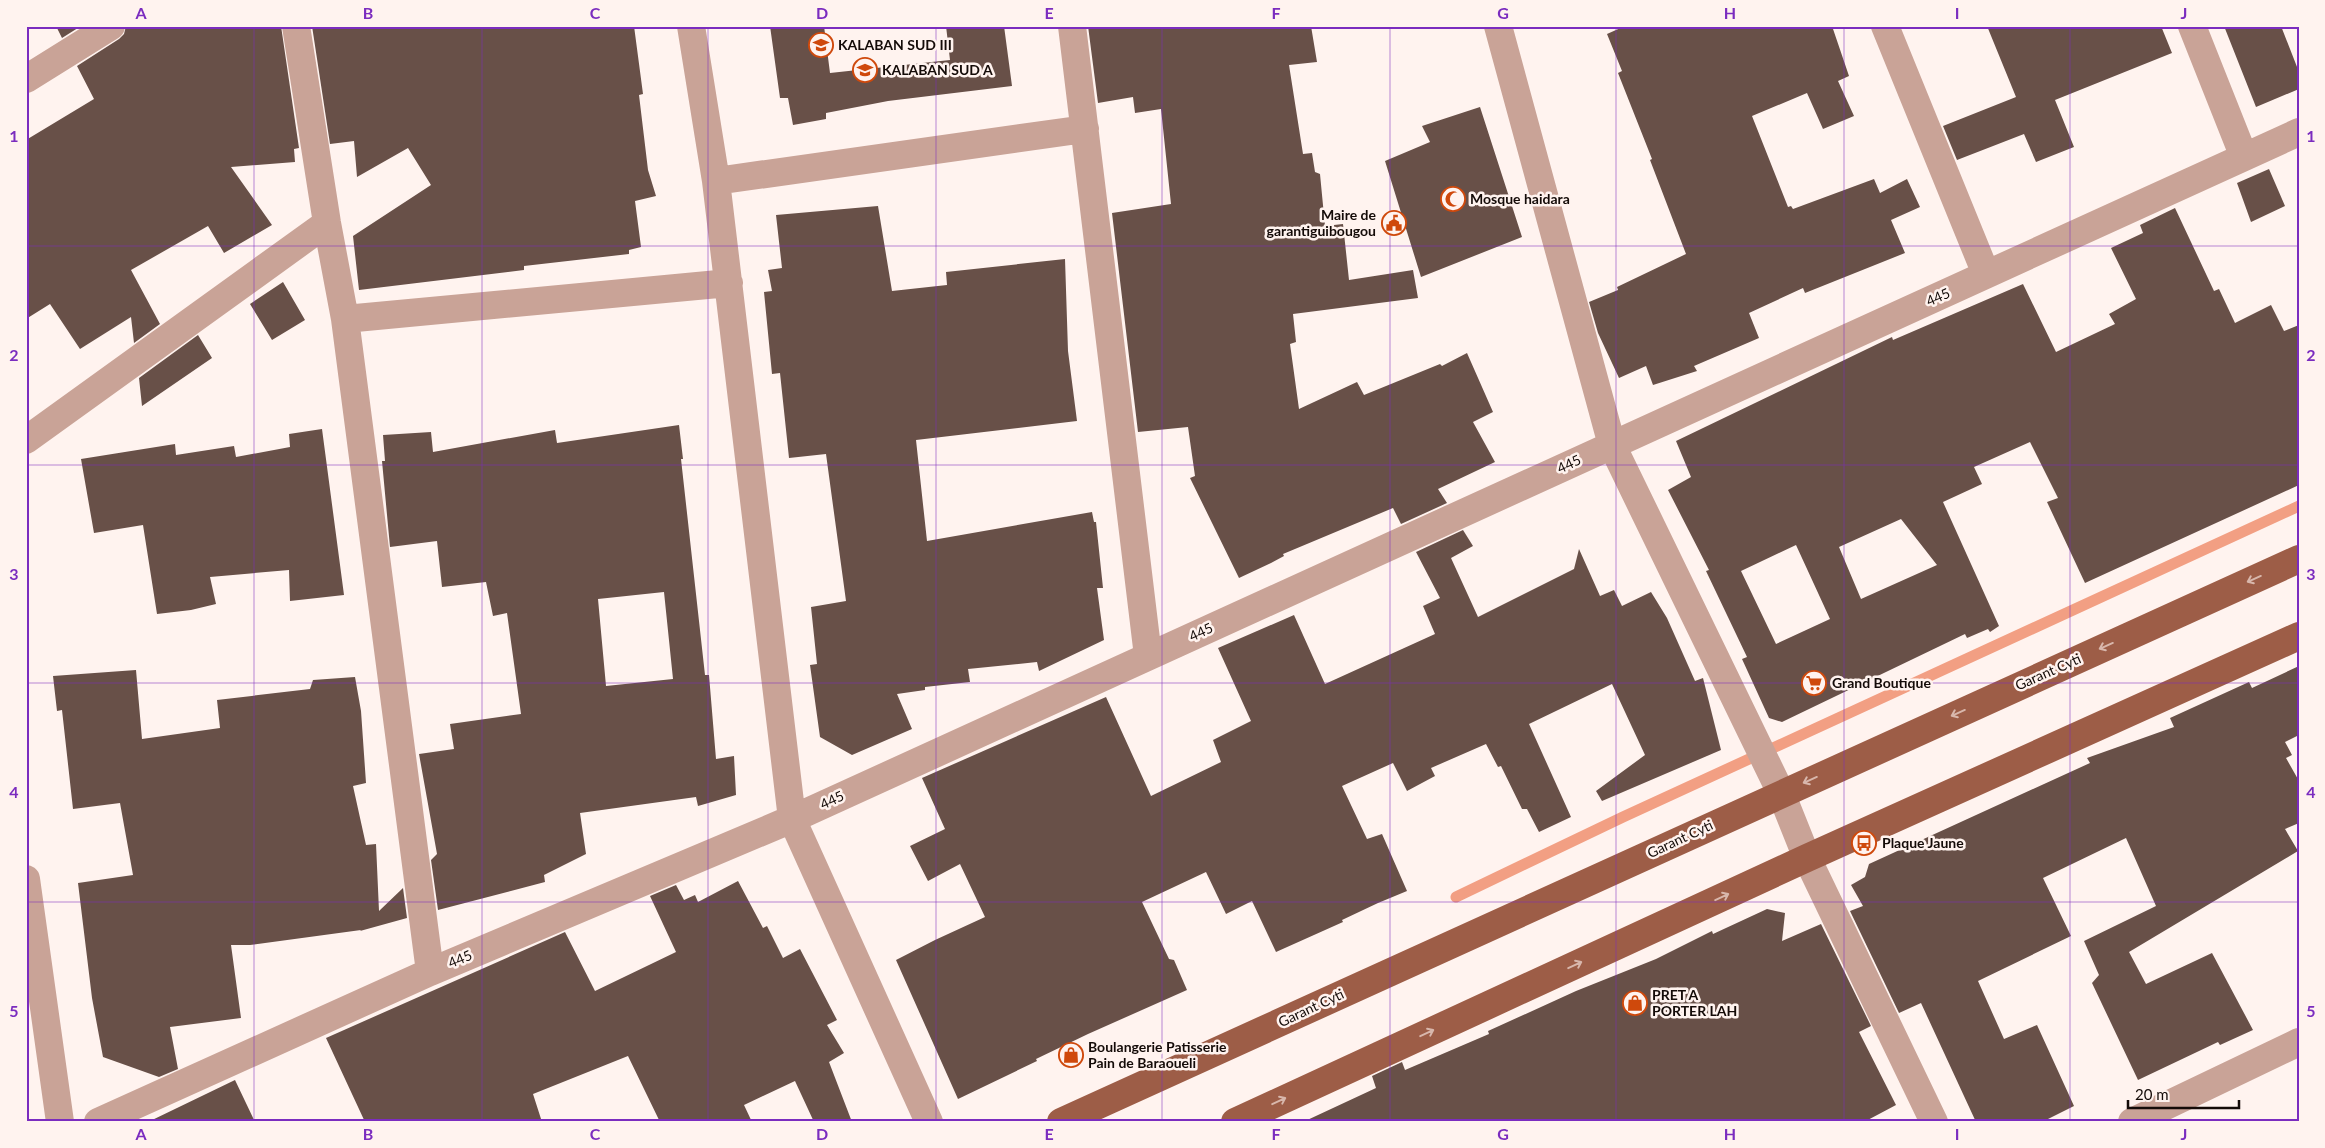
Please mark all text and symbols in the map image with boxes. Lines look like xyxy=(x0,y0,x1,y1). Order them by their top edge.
text: A xyxy=(134,3,147,22)
text: B xyxy=(363,3,373,22)
text: C xyxy=(590,3,601,22)
text: D xyxy=(816,3,828,22)
text: E xyxy=(1044,3,1054,22)
text: F xyxy=(1271,3,1281,22)
text: G xyxy=(1497,3,1509,22)
text: H xyxy=(1724,3,1736,22)
text: I xyxy=(1955,3,1959,22)
text: J xyxy=(2181,3,2187,22)
school or university icon: KALABAN SUD III xyxy=(808,32,834,58)
place label: KALABAN SUD III xyxy=(838,36,952,53)
school or university icon: KALABAN SUD A xyxy=(852,57,878,83)
place label: KALABAN SUD A xyxy=(882,61,993,78)
text: 1 xyxy=(9,126,19,145)
text: 1 xyxy=(2306,126,2316,145)
mosque icon: Mosque haidara xyxy=(1440,186,1466,212)
place label: Mosque haidara xyxy=(1470,190,1570,207)
place label: Maire de garantiguibougou xyxy=(1267,206,1377,239)
public building icon: Maire de garantiguibougou xyxy=(1381,210,1407,236)
street label: 445 xyxy=(1923,284,1952,309)
text: 2 xyxy=(9,345,19,364)
text: 2 xyxy=(2306,345,2316,364)
street label: 445 xyxy=(1554,451,1583,476)
text: 3 xyxy=(9,564,19,583)
text: 3 xyxy=(2306,564,2316,583)
one-way arrow xyxy=(2247,575,2262,585)
street label: 445 xyxy=(1186,619,1215,644)
one-way arrow xyxy=(2099,642,2114,652)
street label: Garant Cyti xyxy=(2012,649,2083,694)
supermarket icon: Grand Boutique xyxy=(1801,670,1827,696)
place label: Grand Boutique xyxy=(1832,674,1931,691)
one-way arrow xyxy=(1951,709,1966,718)
one-way arrow xyxy=(1803,776,1818,785)
text: 4 xyxy=(9,782,19,801)
text: 4 xyxy=(2306,782,2316,801)
street label: 445 xyxy=(817,787,846,812)
street label: Garant Cyti xyxy=(1644,816,1715,861)
bus stop icon: Plaque Jaune xyxy=(1851,830,1877,856)
place label: Plaque Jaune xyxy=(1882,834,1964,851)
one-way arrow xyxy=(1714,892,1729,902)
street label: 445 xyxy=(445,946,474,971)
one-way arrow xyxy=(1567,960,1582,970)
street label: Garant Cyti xyxy=(1275,985,1346,1030)
place label: PRET A PORTER LAH xyxy=(1652,986,1737,1019)
shop icon: PRET A PORTER LAH xyxy=(1622,990,1648,1016)
text: 5 xyxy=(9,1001,19,1020)
text: 5 xyxy=(2306,1001,2316,1020)
one-way arrow xyxy=(1419,1028,1434,1038)
place label: Boulangerie Patisserie Pain de Baraoueli xyxy=(1088,1038,1227,1071)
shop icon: Boulangerie Patisserie Pain de Baraoueli xyxy=(1058,1042,1084,1068)
scale bar xyxy=(2128,1078,2239,1110)
text: 20 m xyxy=(2135,1085,2169,1103)
one-way arrow xyxy=(1272,1096,1287,1106)
text: A xyxy=(134,1124,147,1143)
text: B xyxy=(363,1124,373,1143)
text: C xyxy=(590,1124,601,1143)
text: D xyxy=(816,1124,828,1143)
text: E xyxy=(1044,1124,1054,1143)
text: F xyxy=(1271,1124,1281,1143)
text: G xyxy=(1497,1124,1509,1143)
text: H xyxy=(1724,1124,1736,1143)
text: I xyxy=(1955,1124,1959,1143)
text: J xyxy=(2181,1124,2187,1143)

